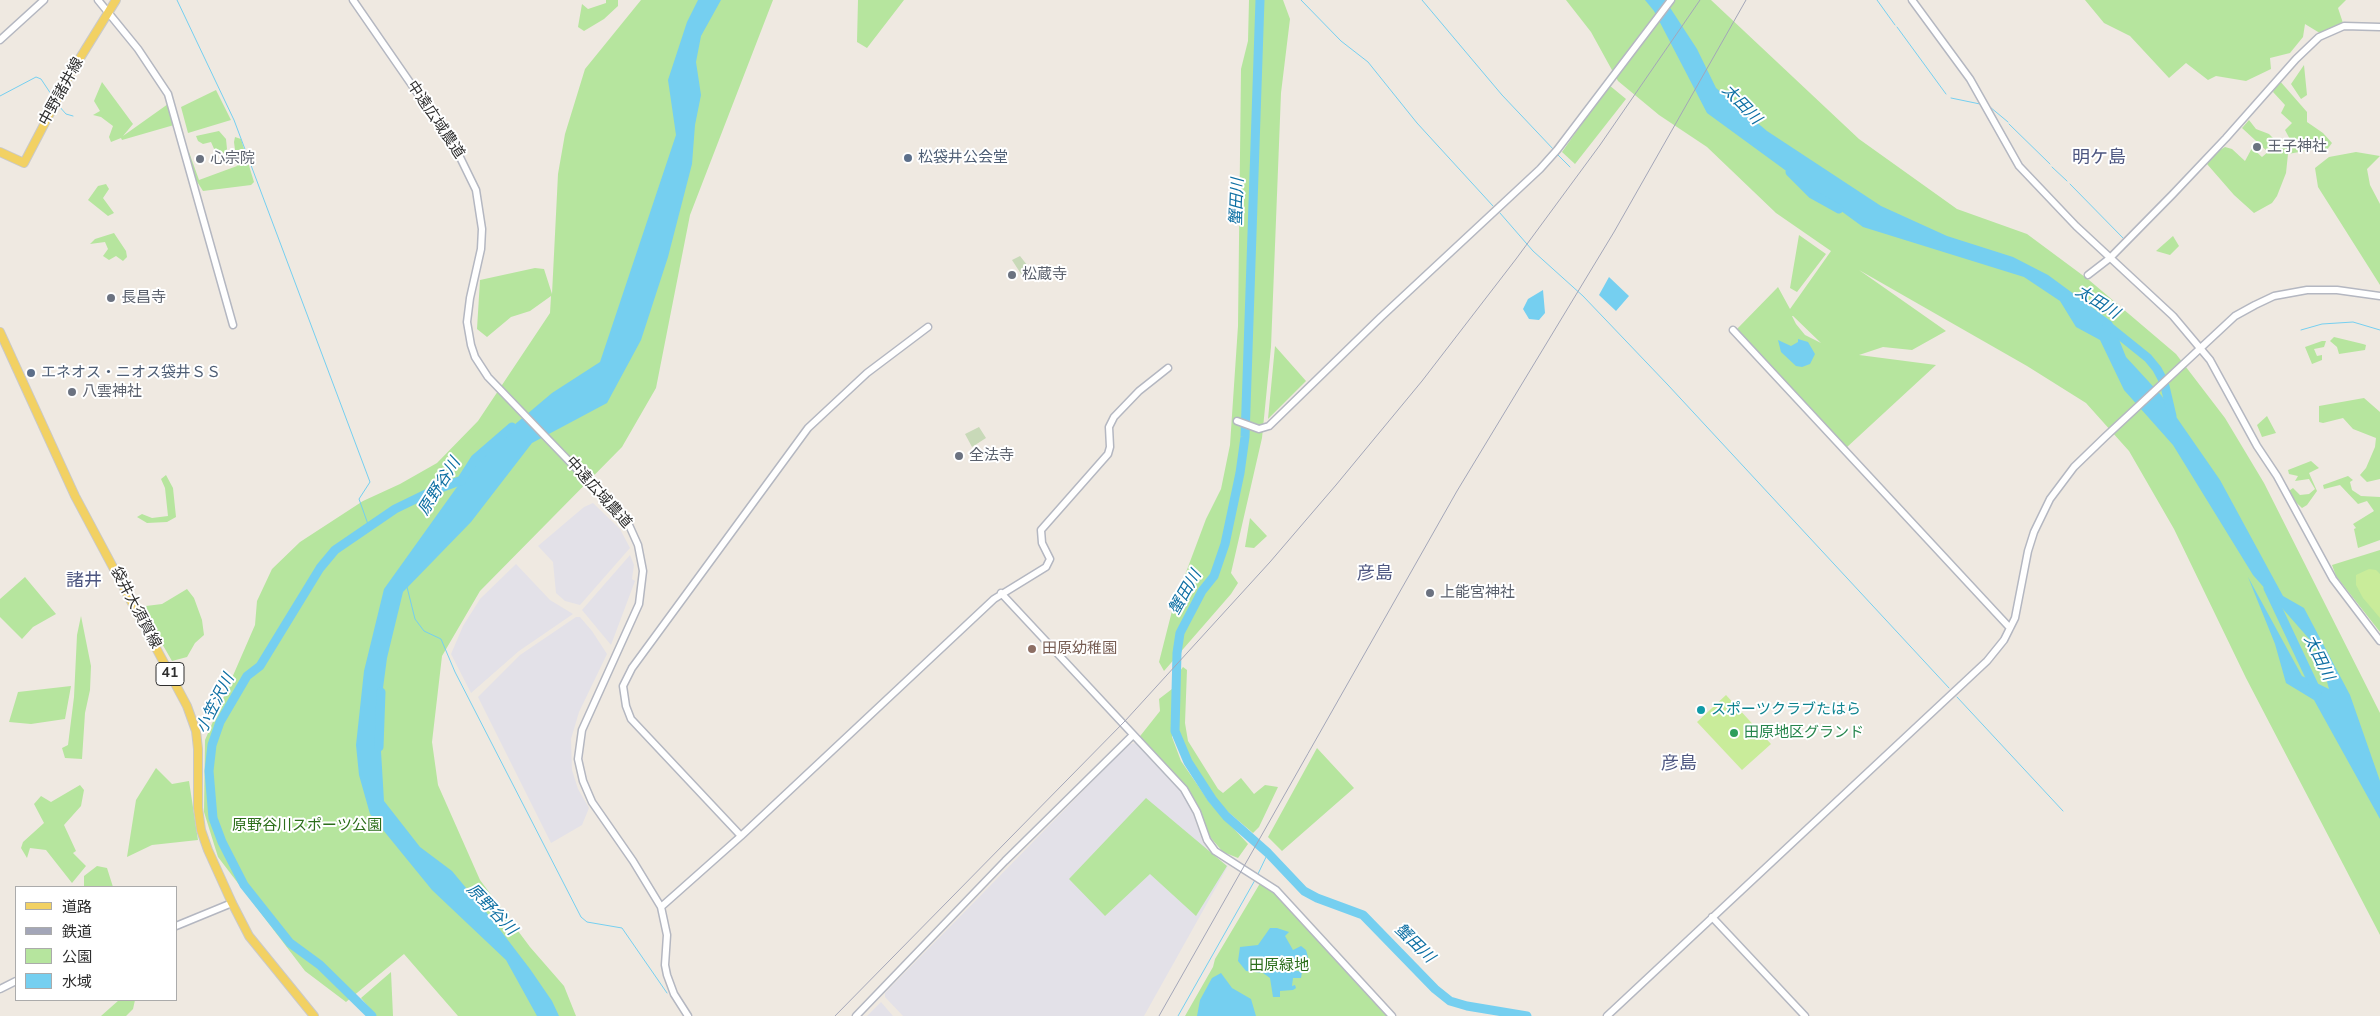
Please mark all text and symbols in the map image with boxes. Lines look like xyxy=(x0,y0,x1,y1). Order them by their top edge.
street label: 中野諸井線 xyxy=(36,55,88,129)
street label: 中遠広域農道 xyxy=(402,78,468,162)
water label: 太田川 xyxy=(1717,81,1765,129)
place label: 王子神社 xyxy=(2267,138,2327,156)
marker: 王子神社 xyxy=(2251,141,2263,153)
district label: 明ケ島 xyxy=(2072,148,2126,170)
place label: 松袋井公会堂 xyxy=(918,149,1008,167)
place label: 心宗院 xyxy=(210,150,255,168)
marker: 松袋井公会堂 xyxy=(902,152,914,164)
marker: 心宗院 xyxy=(194,153,206,165)
water label: 蟹田川 xyxy=(1228,178,1248,226)
place label: 松蔵寺 xyxy=(1022,266,1067,284)
marker: 松蔵寺 xyxy=(1006,269,1018,281)
water label: 太田川 xyxy=(2072,282,2122,324)
place label: 長昌寺 xyxy=(121,289,166,307)
marker: 長昌寺 xyxy=(105,292,117,304)
place label: エネオス・ニオス袋井ＳＳ xyxy=(41,364,221,382)
marker: エネオス・ニオス袋井ＳＳ xyxy=(25,367,37,379)
place label: 八雲神社 xyxy=(82,383,142,401)
marker: 八雲神社 xyxy=(66,386,78,398)
place label: 全法寺 xyxy=(969,447,1014,465)
marker: 全法寺 xyxy=(953,450,965,462)
street label: 中遠広域農道 xyxy=(561,454,635,532)
water label: 原野谷川 xyxy=(415,455,465,519)
street label: 袋井大須賀線 xyxy=(106,564,164,652)
district label: 彦島 xyxy=(1357,564,1393,586)
water label: 蟹田川 xyxy=(1166,567,1206,619)
district label: 諸井 xyxy=(66,571,102,593)
place label: 上能宮神社 xyxy=(1440,584,1515,602)
marker: 上能宮神社 xyxy=(1424,587,1436,599)
water label: 太田川 xyxy=(2299,632,2337,684)
place label: 田原幼稚園 xyxy=(1042,640,1117,658)
marker: 田原幼稚園 xyxy=(1026,643,1038,655)
road number: 41 xyxy=(156,662,184,686)
water label: 小笠沢川 xyxy=(193,671,239,737)
place label: スポーツクラブたはら xyxy=(1711,701,1861,719)
marker: スポーツクラブたはら xyxy=(1695,704,1707,716)
place label: 田原地区グランド xyxy=(1744,724,1864,742)
marker: 田原地区グランド xyxy=(1728,727,1740,739)
district label: 彦島 xyxy=(1661,754,1697,776)
park label: 原野谷川スポーツ公園 xyxy=(232,817,382,835)
water label: 原野谷川 xyxy=(462,880,520,940)
legend xyxy=(15,886,178,1001)
text: 道路 xyxy=(62,897,92,917)
water label: 蟹田川 xyxy=(1390,920,1438,968)
text: 鉄道 xyxy=(62,922,92,942)
text: 公園 xyxy=(62,947,92,967)
park label: 田原緑地 xyxy=(1249,957,1309,975)
text: 水域 xyxy=(62,972,92,992)

